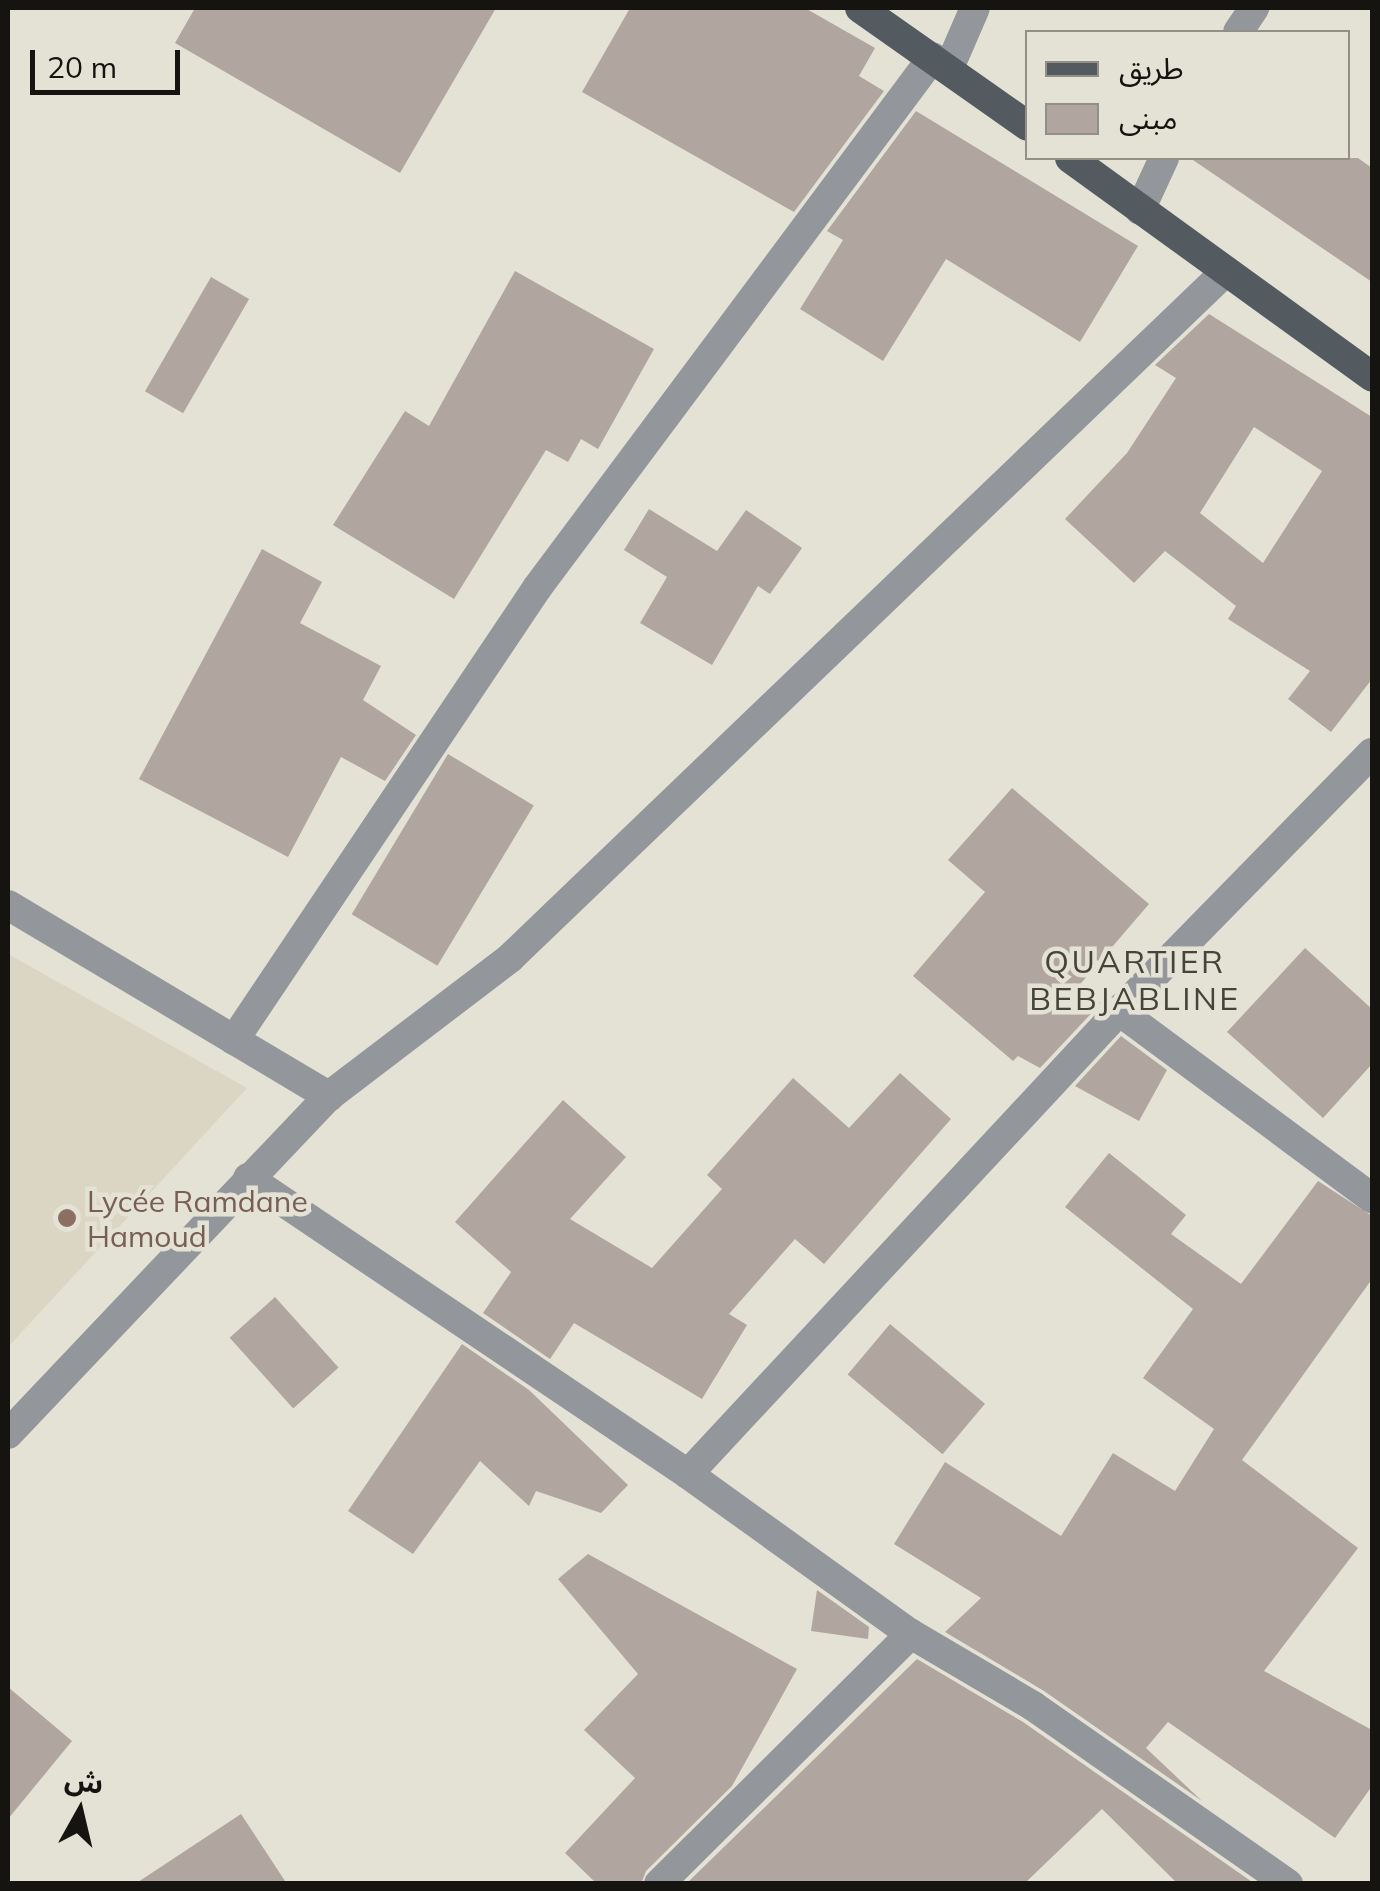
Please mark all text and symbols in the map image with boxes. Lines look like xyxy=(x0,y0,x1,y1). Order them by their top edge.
scale bar xyxy=(35,30,185,92)
legend xyxy=(1025,30,1350,160)
text: 20 m xyxy=(47,48,117,86)
text: طريق xyxy=(1119,49,1184,87)
text: مبنى xyxy=(1119,99,1177,137)
district label: QUARTIER BEBJABLINE xyxy=(1029,943,1241,1018)
place label: Lycée Ramdane Hamoud xyxy=(87,1183,308,1254)
marker: Lycée Ramdane Hamoud xyxy=(56,1207,78,1229)
north arrow xyxy=(30,1761,130,1861)
text: ش xyxy=(63,1761,106,1801)

